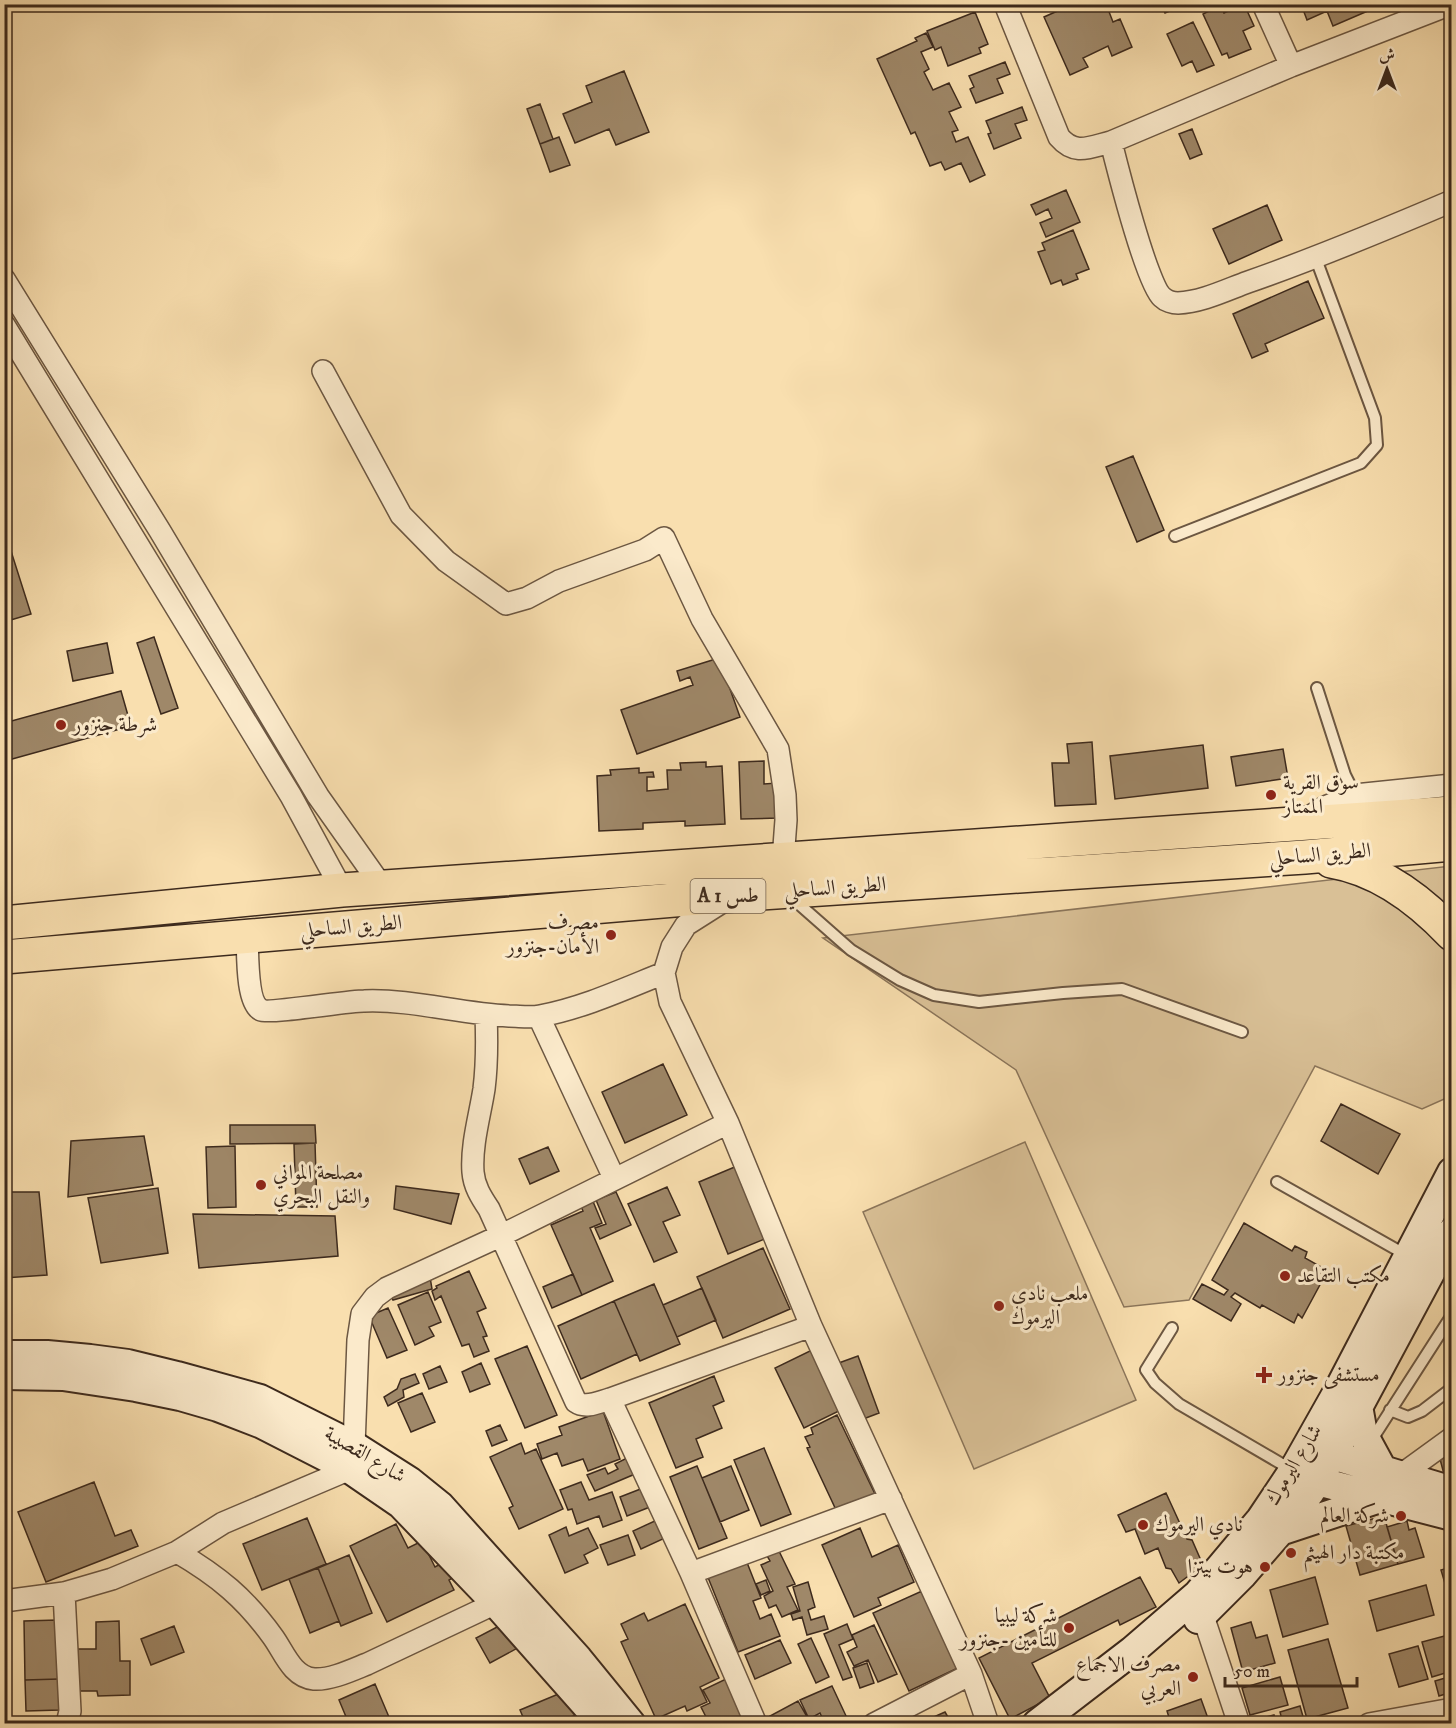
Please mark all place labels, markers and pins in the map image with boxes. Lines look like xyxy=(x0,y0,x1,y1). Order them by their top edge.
place label: شرطة جنزور xyxy=(71,712,157,738)
marker: شرطة جنزور xyxy=(54,718,68,732)
place label: سوق القرية الممتاز xyxy=(1281,770,1359,820)
marker: سوق القرية الممتاز xyxy=(1264,788,1278,802)
place label: مصرف الأمان-جنزور xyxy=(504,910,599,960)
marker: مصرف الأمان-جنزور xyxy=(604,928,618,942)
place label: مصلحة المواني والنقل البحري xyxy=(273,1160,370,1212)
marker: مصلحة المواني والنقل البحري xyxy=(254,1178,268,1192)
place label: مكتب التقاعد xyxy=(1297,1263,1390,1289)
marker: مكتب التقاعد xyxy=(1278,1269,1292,1283)
place label: ملعب نادي اليرموك xyxy=(1011,1281,1088,1331)
marker: ملعب نادي اليرموك xyxy=(992,1299,1006,1313)
place label: مستشفى جنزور xyxy=(1276,1362,1380,1389)
marker: مستشفى جنزور xyxy=(1255,1366,1273,1384)
place label: شركة العالم xyxy=(1321,1502,1389,1533)
marker: شركة العالم xyxy=(1394,1509,1408,1523)
place label: نادي اليرموك xyxy=(1155,1512,1243,1540)
marker: نادي اليرموك xyxy=(1136,1518,1150,1532)
place label: مكتبة دار الهيثم xyxy=(1303,1540,1404,1573)
marker: مكتبة دار الهيثم xyxy=(1284,1546,1298,1560)
place label: هوت بيتزا xyxy=(1188,1554,1253,1580)
marker: هوت بيتزا xyxy=(1258,1560,1272,1574)
place label: شركة ليبيا للتأمين -جنزور xyxy=(958,1602,1057,1653)
marker: شركة ليبيا للتأمين -جنزور xyxy=(1062,1621,1076,1635)
place label: مصرف الاجماع العربي xyxy=(1076,1652,1181,1705)
marker: مصرف الاجماع العربي xyxy=(1186,1670,1200,1684)

